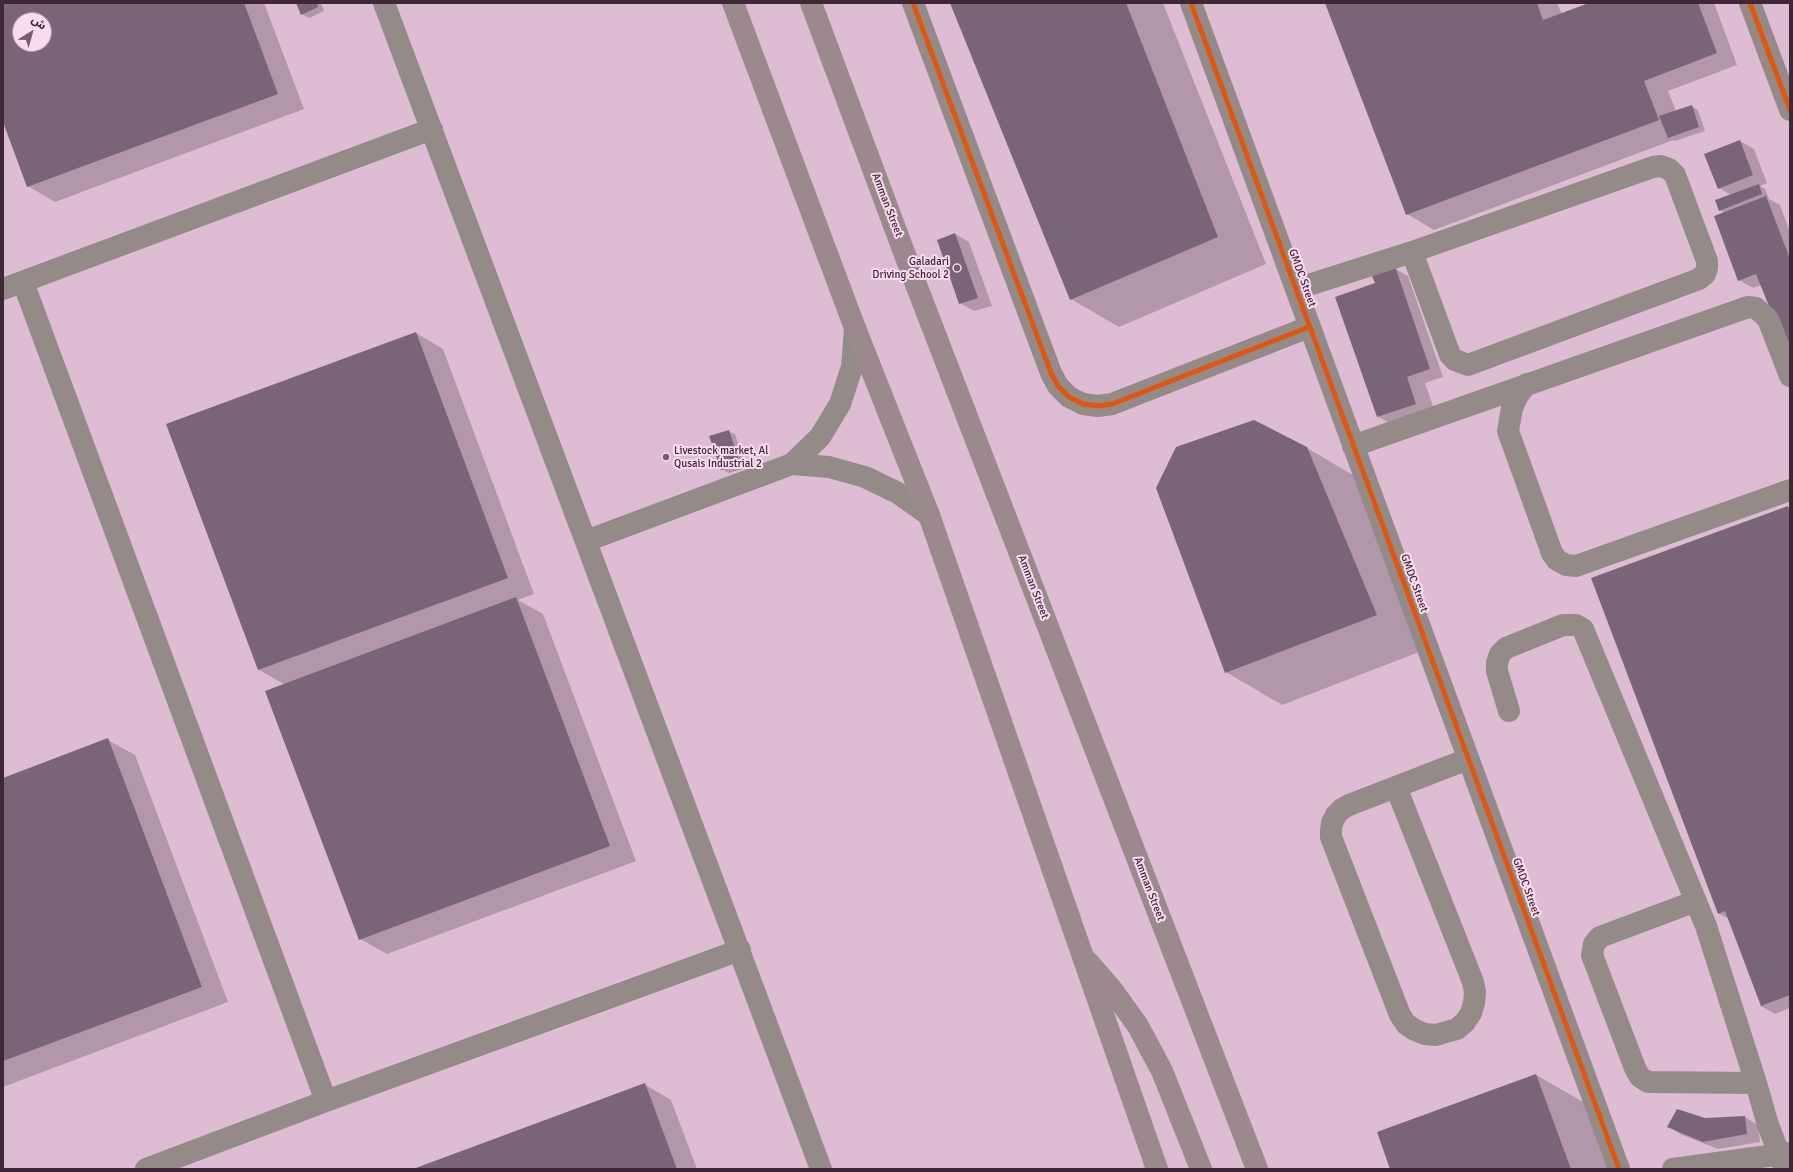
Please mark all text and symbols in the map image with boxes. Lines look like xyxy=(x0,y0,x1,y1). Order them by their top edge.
north arrow xyxy=(12,12,52,52)
text: ش xyxy=(29,13,49,33)
street label: Amman Street xyxy=(869,171,905,239)
street label: GMDC Street xyxy=(1285,247,1319,309)
place label: Galadari Driving School 2 xyxy=(872,255,949,281)
marker: Galadari Driving School 2 xyxy=(952,263,962,273)
place label: Livestock market, Al Qusais Industrial 2 xyxy=(674,444,768,470)
marker: Livestock market, Al Qusais Industrial 2 xyxy=(661,452,671,462)
street label: GMDC Street xyxy=(1397,552,1431,614)
street label: Amman Street xyxy=(1015,553,1051,621)
street label: Amman Street xyxy=(1131,855,1167,923)
street label: GMDC Street xyxy=(1509,856,1543,918)

